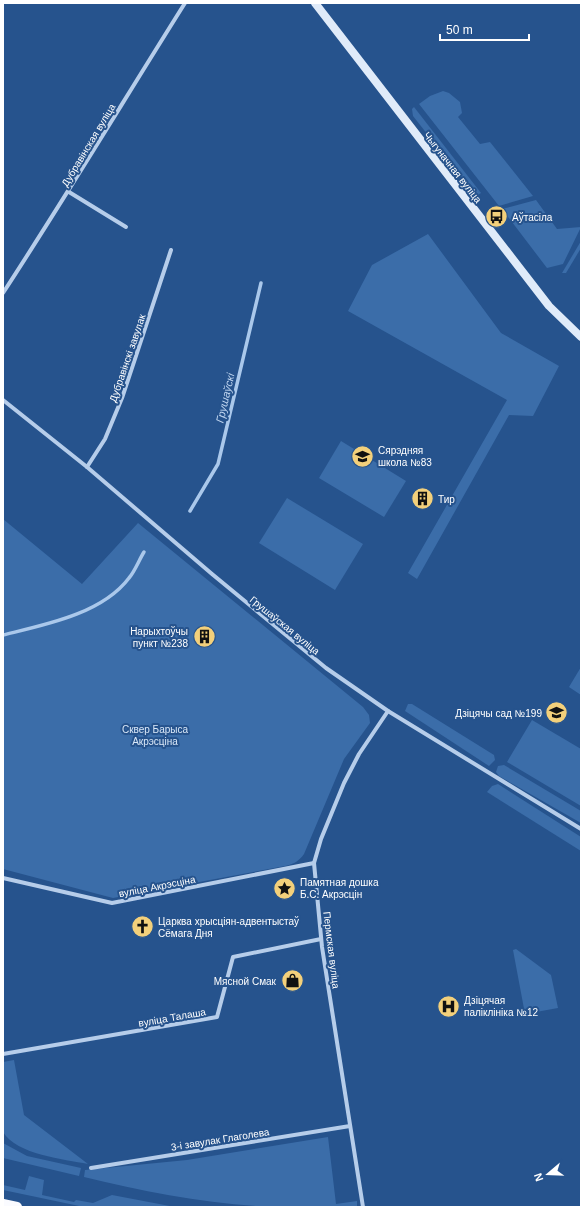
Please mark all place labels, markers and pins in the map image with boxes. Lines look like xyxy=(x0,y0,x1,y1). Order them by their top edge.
bus stop icon: Аўтасіла xyxy=(484,204,510,230)
place label: Аўтасіла xyxy=(512,212,553,223)
school or university icon: Сярэдняя школа №83 xyxy=(350,443,376,469)
place label: Сярэдняя школа №83 xyxy=(378,445,432,468)
building icon: Тир xyxy=(410,486,436,512)
place label: Тир xyxy=(438,494,455,505)
building icon: Нарыхтоўчы пункт №238 xyxy=(191,624,217,650)
place label: Нарыхтоўчы пункт №238 xyxy=(130,626,188,649)
school or university icon: Дзіцячы сад №199 xyxy=(544,700,570,726)
place label: Дзіцячы сад №199 xyxy=(455,708,542,719)
place icon: Памятная дошка Б.С. Акрэсцін xyxy=(272,875,298,901)
place label: Памятная дошка Б.С. Акрэсцін xyxy=(300,877,379,900)
church icon: Царква хрысціян-адвентыстаў Сёмага Дня xyxy=(129,914,155,940)
place label: Царква хрысціян-адвентыстаў Сёмага Дня xyxy=(158,916,299,939)
shop icon: Мясной Смак xyxy=(279,968,305,994)
place label: Мясной Смак xyxy=(214,976,277,987)
hospital icon: Дзіцячая паліклініка №12 xyxy=(436,993,462,1019)
place label: Дзіцячая паліклініка №12 xyxy=(464,995,539,1018)

